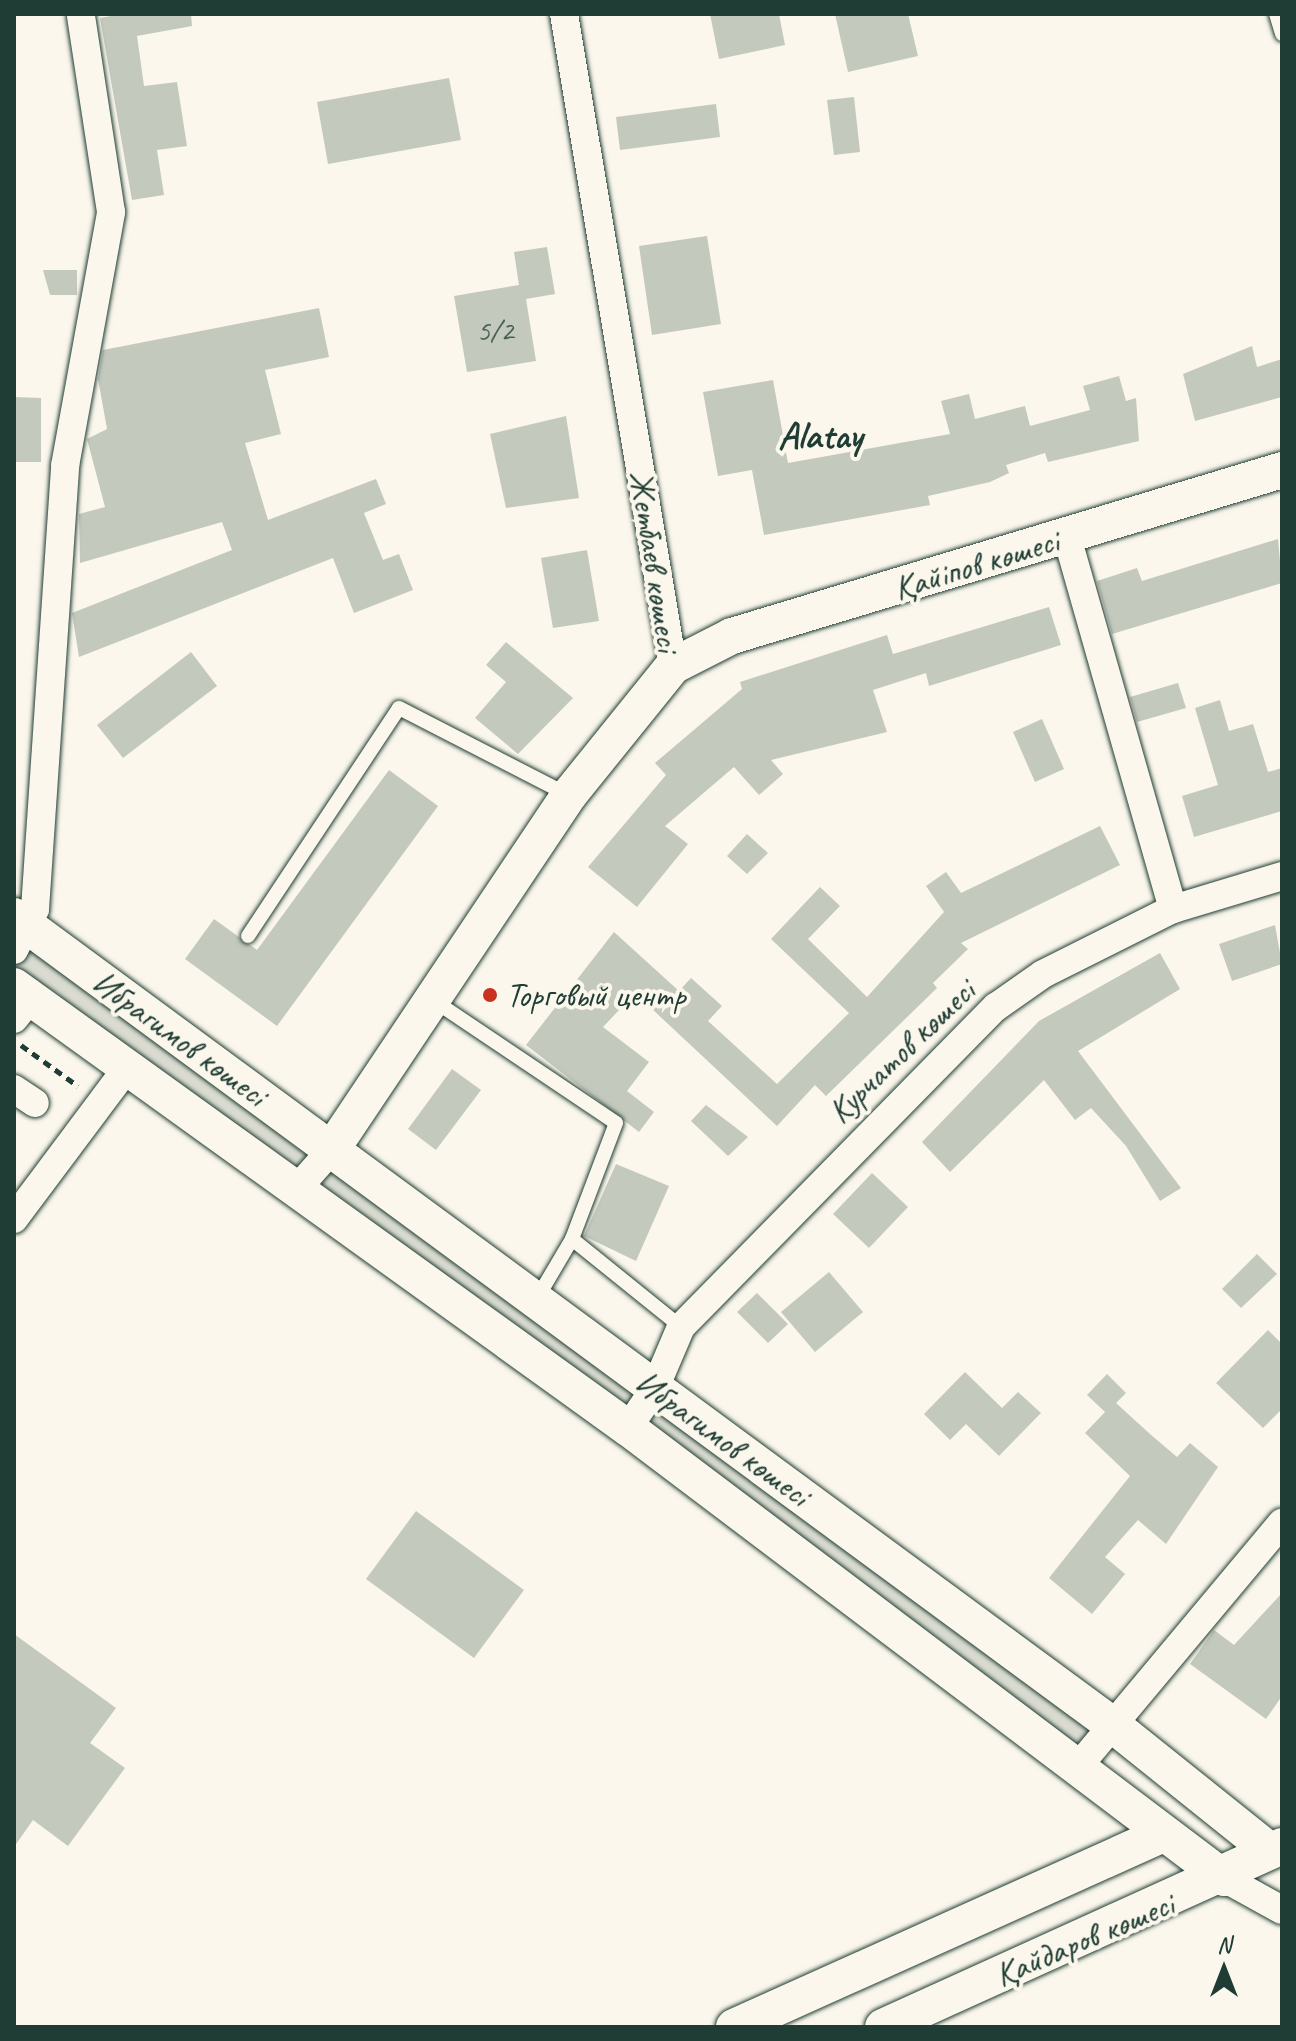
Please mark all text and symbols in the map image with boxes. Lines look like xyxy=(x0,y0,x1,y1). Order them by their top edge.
house number: 5/2 xyxy=(477,312,513,348)
district label: Alatay xyxy=(778,413,862,459)
street label: Жетбаев көшесі xyxy=(621,468,689,654)
street label: Қайіпов көшесі xyxy=(889,520,1063,608)
street label: Ибрагимов көшесі xyxy=(85,961,275,1115)
street label: Курчатов көшесі xyxy=(819,971,983,1131)
place label: Торговый центр xyxy=(506,975,686,1015)
marker: Торговый центр xyxy=(481,986,499,1004)
street label: Ибрагимов көшесі xyxy=(628,1361,818,1515)
street label: Қайдаров көшесі xyxy=(988,1883,1180,1995)
north arrow xyxy=(1184,1929,1264,2009)
text: N xyxy=(1217,1931,1231,1959)

